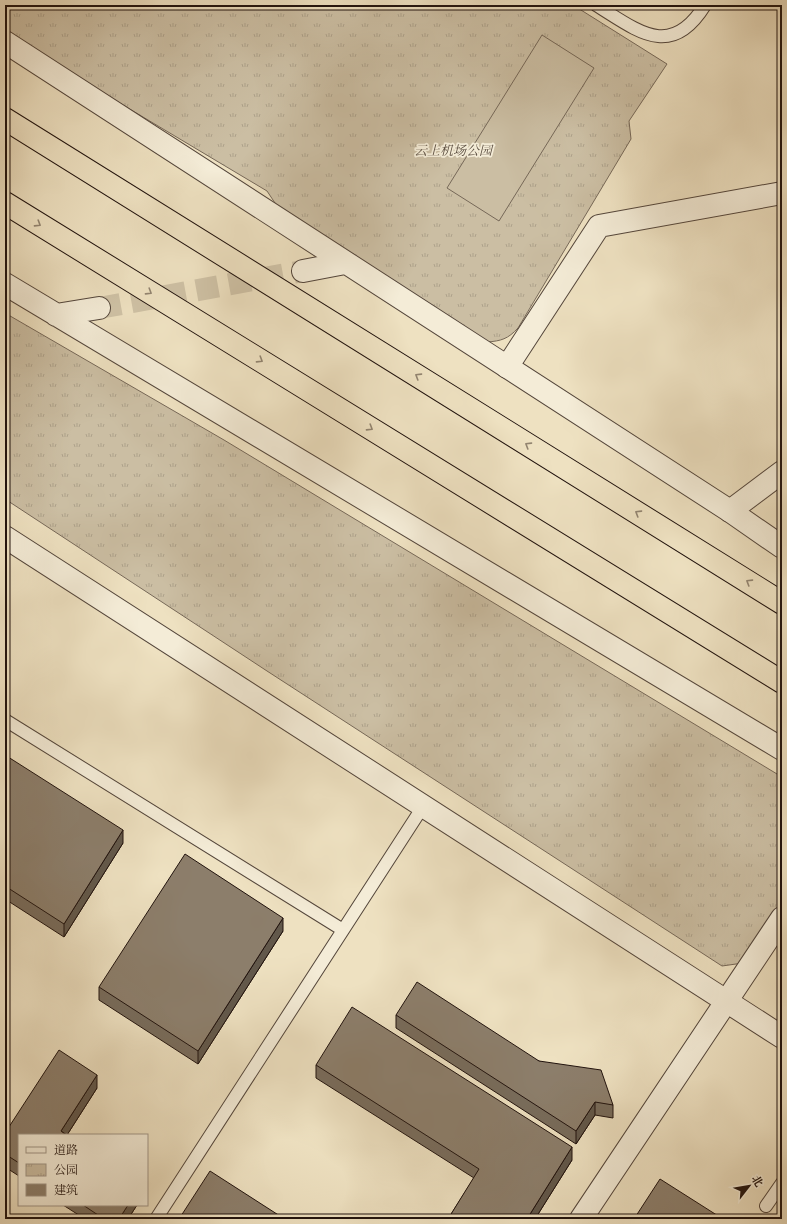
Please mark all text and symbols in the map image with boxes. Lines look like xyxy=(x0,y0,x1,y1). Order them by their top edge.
park label: 云上机场公园 xyxy=(414,143,494,159)
one-way arrow xyxy=(34,219,41,226)
one-way arrow xyxy=(145,287,152,294)
one-way arrow xyxy=(256,355,263,363)
one-way arrow xyxy=(415,373,422,381)
one-way arrow xyxy=(366,423,373,431)
one-way arrow xyxy=(525,442,532,449)
one-way arrow xyxy=(636,511,643,518)
one-way arrow xyxy=(746,579,753,587)
legend xyxy=(18,1134,148,1206)
text: 道路 xyxy=(54,1143,78,1158)
text: 公园 xyxy=(54,1163,78,1178)
north arrow xyxy=(729,1166,769,1206)
text: 北 xyxy=(749,1173,766,1189)
text: 建筑 xyxy=(54,1183,78,1198)

